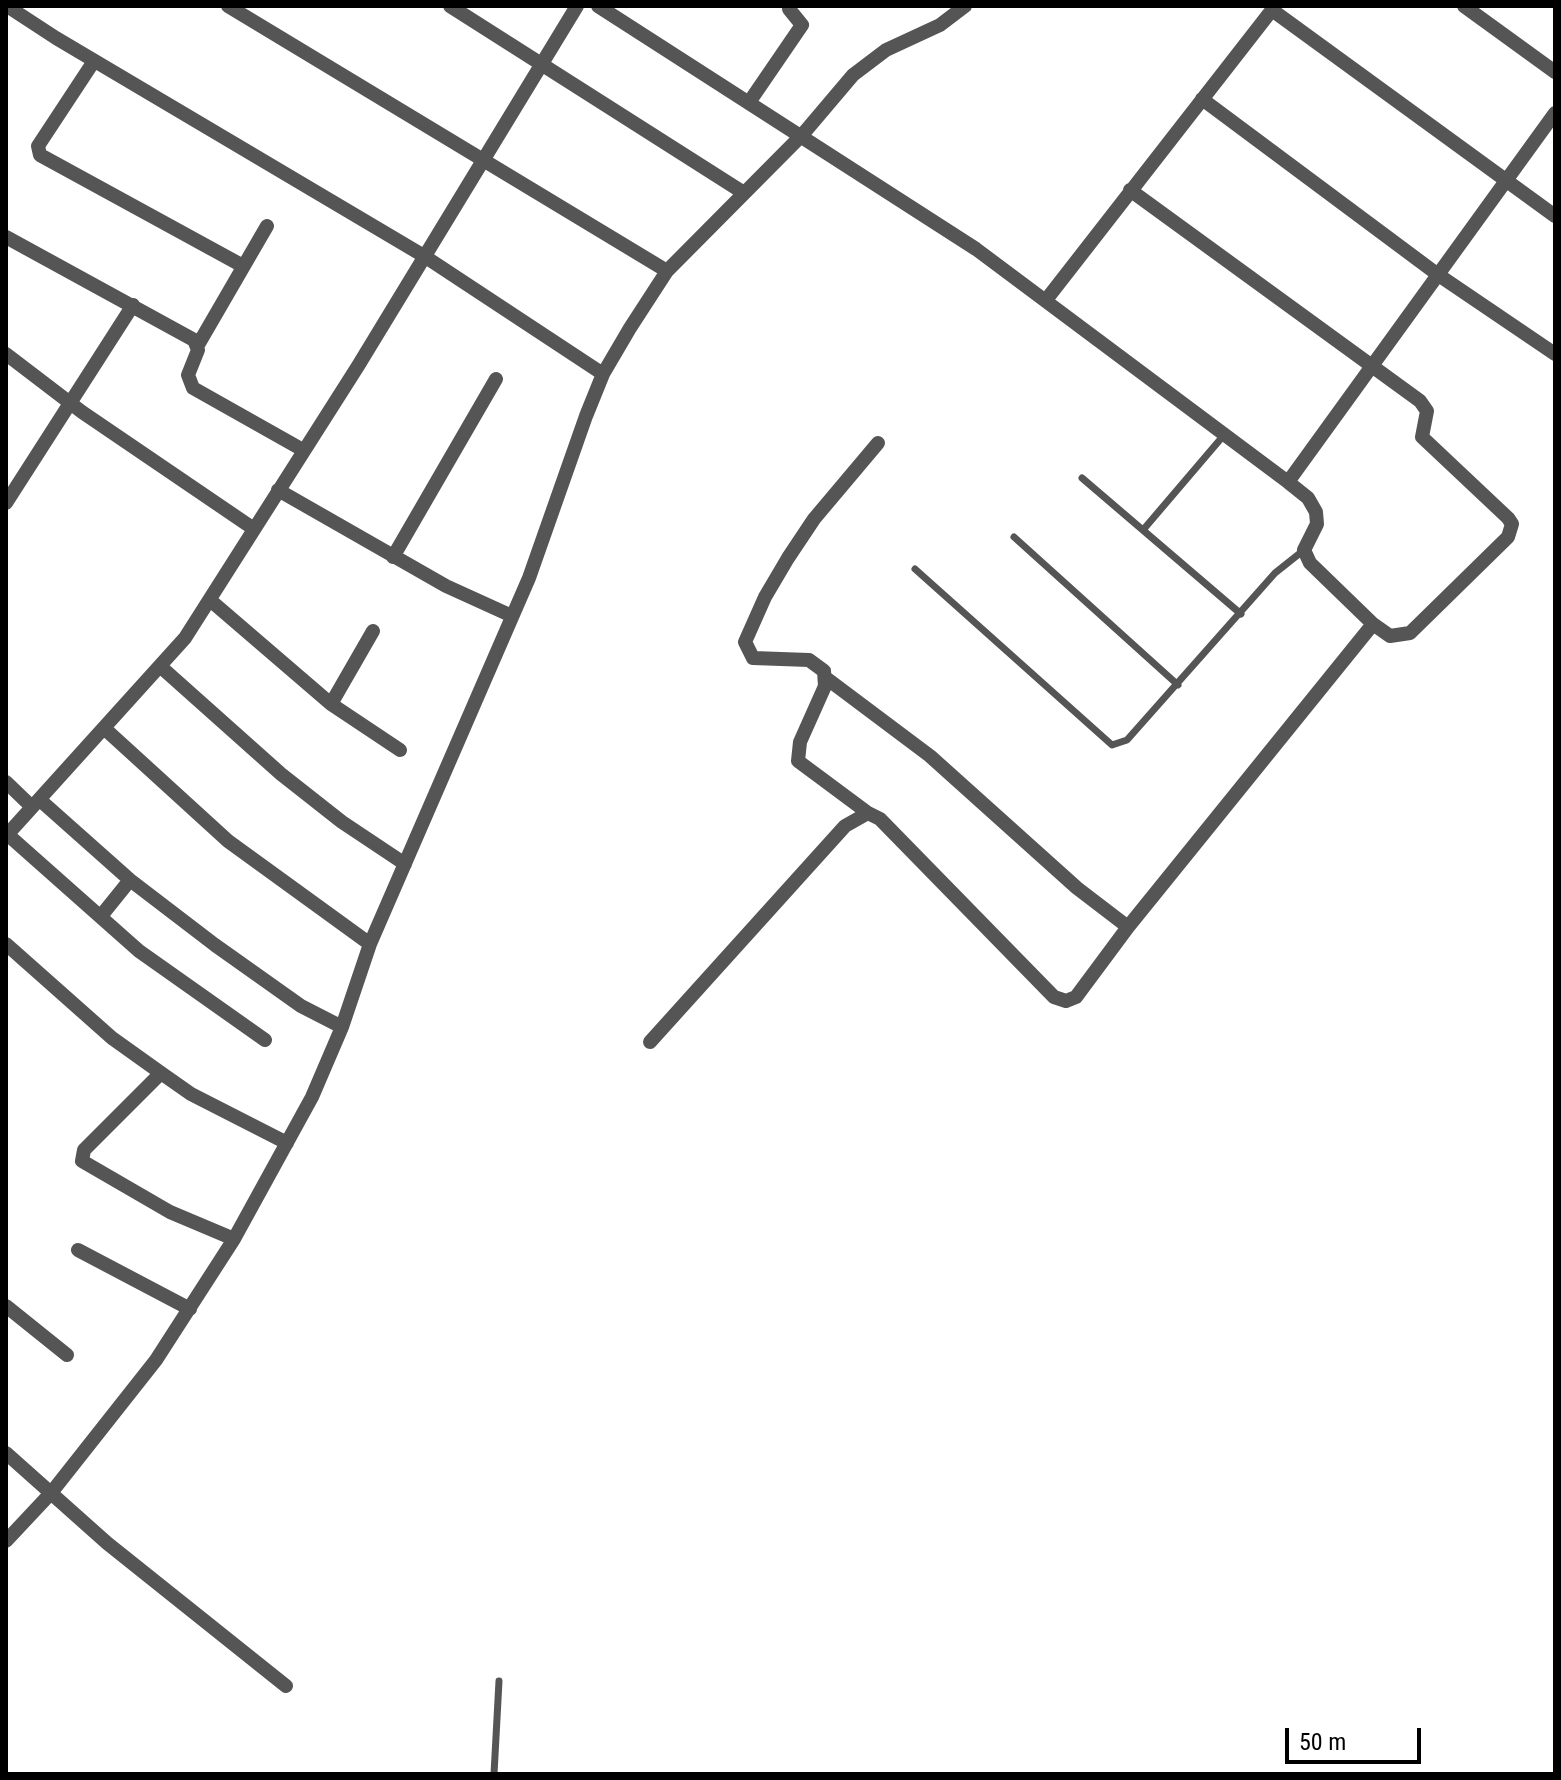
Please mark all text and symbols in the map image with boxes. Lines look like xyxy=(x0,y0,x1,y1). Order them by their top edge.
scale bar xyxy=(1289,1712,1425,1762)
text: 50 m xyxy=(1299,1728,1346,1756)

